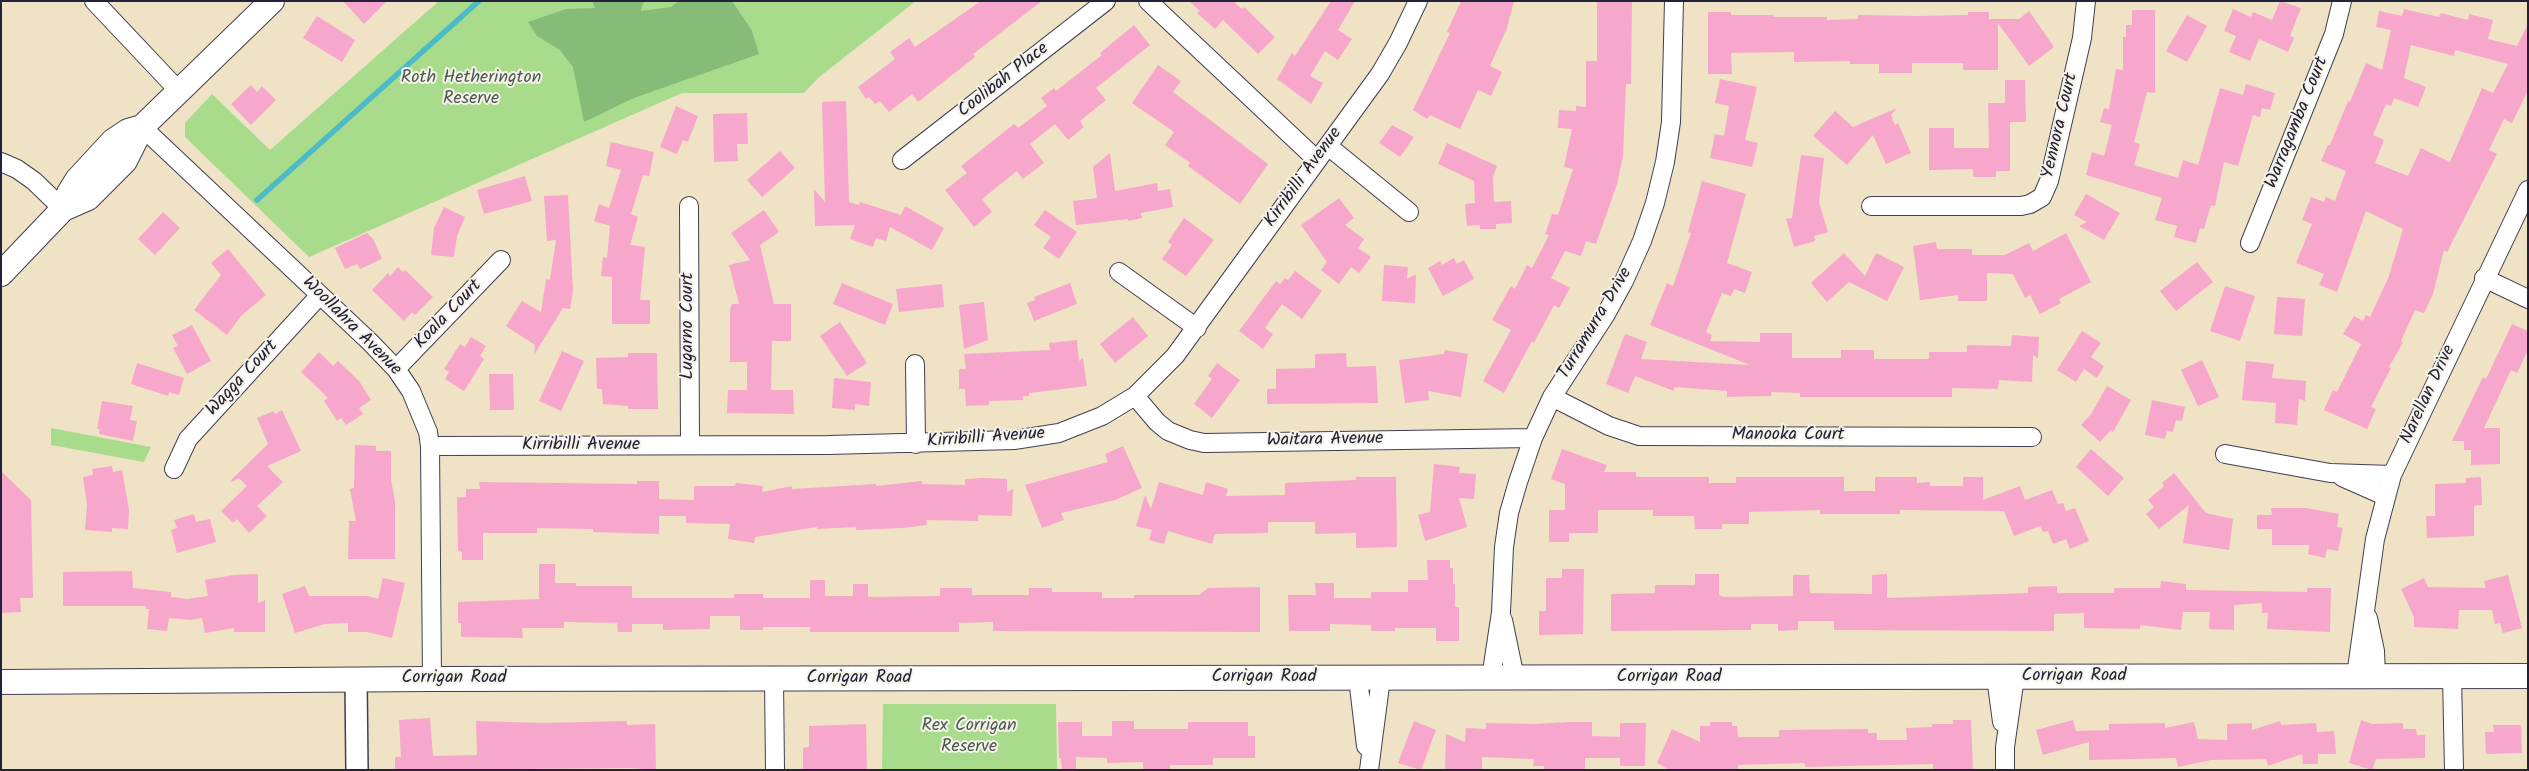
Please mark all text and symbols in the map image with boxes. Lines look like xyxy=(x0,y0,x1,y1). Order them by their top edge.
street label: Coolibah Place xyxy=(954,39,1054,123)
street label: Warragamba Court xyxy=(2262,54,2334,192)
park label: Roth Hetherington Reserve xyxy=(401,68,541,110)
street label: Yennora Court xyxy=(2038,71,2084,181)
street label: Kirribilli Avenue xyxy=(1261,124,1347,232)
street label: Turramurra Drive xyxy=(1554,264,1638,384)
street label: Woollahra Avenue xyxy=(297,273,405,381)
street label: Lugarno Court xyxy=(678,273,700,379)
street label: Koala Court xyxy=(411,276,487,354)
street label: Wagga Court xyxy=(202,337,284,421)
street label: Narellan Drive xyxy=(2397,342,2461,448)
street label: Kirribilli Avenue xyxy=(926,424,1046,454)
street label: Manooka Court xyxy=(1731,425,1845,447)
street label: Waitara Avenue xyxy=(1266,429,1384,453)
street label: Kirribilli Avenue xyxy=(522,435,640,457)
street label: Corrigan Road xyxy=(2021,666,2127,688)
street label: Corrigan Road xyxy=(1211,667,1317,689)
street label: Corrigan Road xyxy=(1616,667,1722,689)
street label: Corrigan Road xyxy=(401,668,507,690)
street label: Corrigan Road xyxy=(806,668,912,690)
park label: Rex Corrigan Reserve xyxy=(921,716,1017,759)

